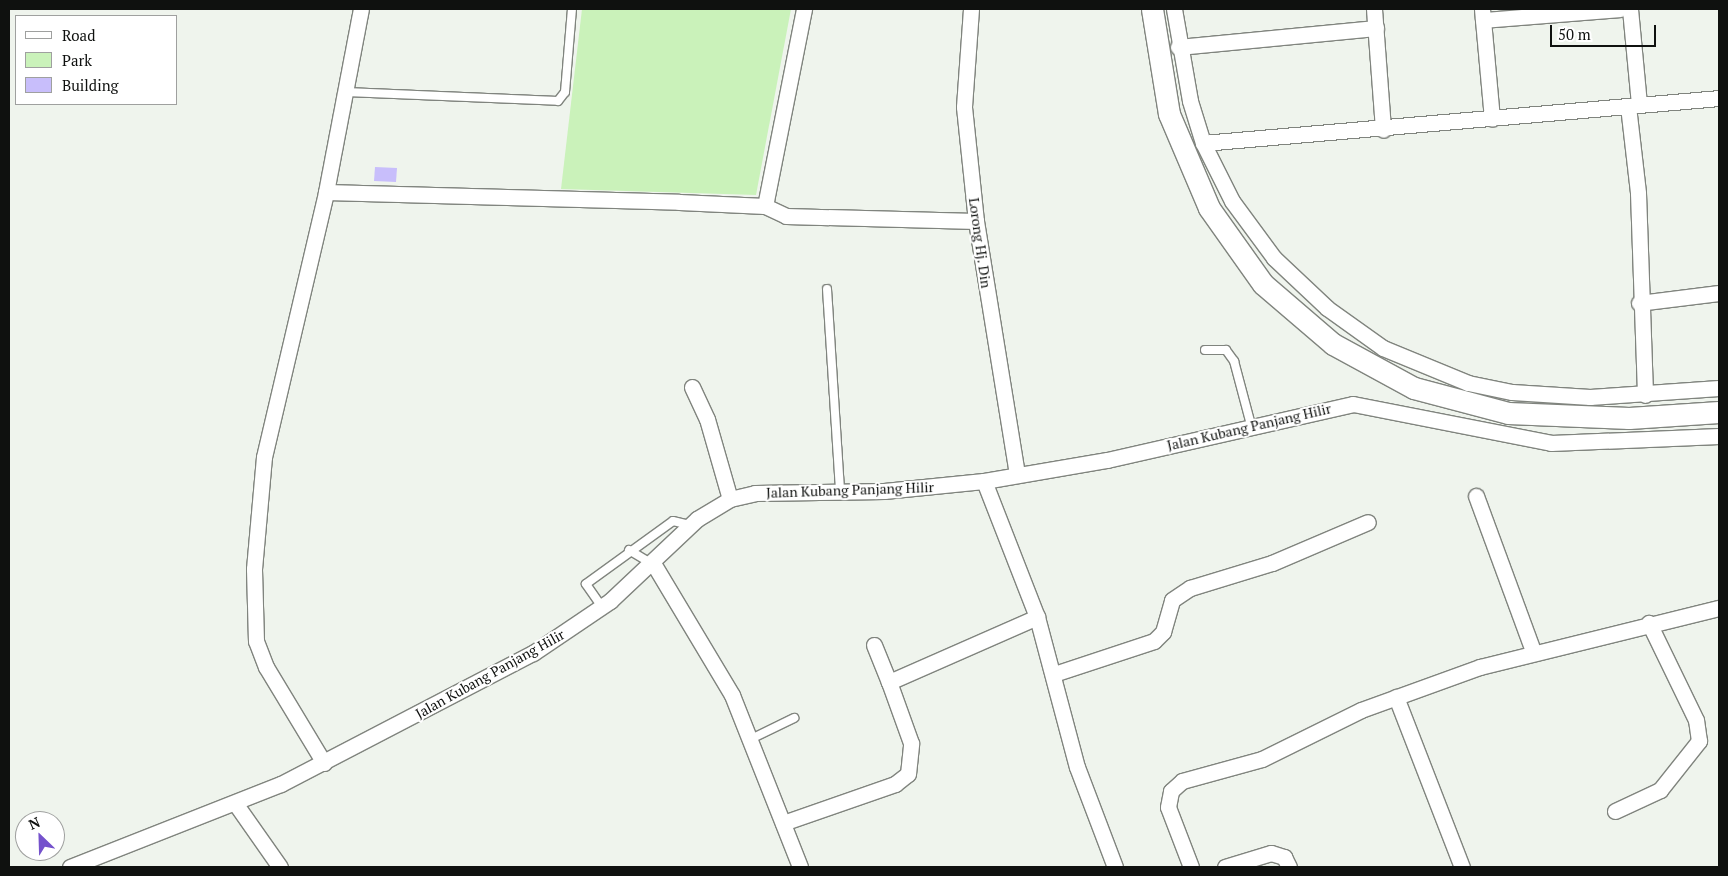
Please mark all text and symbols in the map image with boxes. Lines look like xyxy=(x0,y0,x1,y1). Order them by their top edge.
legend xyxy=(15,15,178,105)
scale bar xyxy=(1553,15,1659,47)
text: 50 m xyxy=(1558,24,1591,44)
text: Road xyxy=(62,25,95,45)
text: Park xyxy=(62,50,92,70)
text: Building xyxy=(62,75,119,95)
street label: Lorong Hj. Din xyxy=(965,196,995,290)
street label: Jalan Kubang Panjang Hilir xyxy=(1165,400,1333,454)
street label: Jalan Kubang Panjang Hilir xyxy=(766,479,934,501)
street label: Jalan Kubang Panjang Hilir xyxy=(413,626,567,722)
north arrow xyxy=(15,811,65,861)
text: N xyxy=(25,812,43,834)

